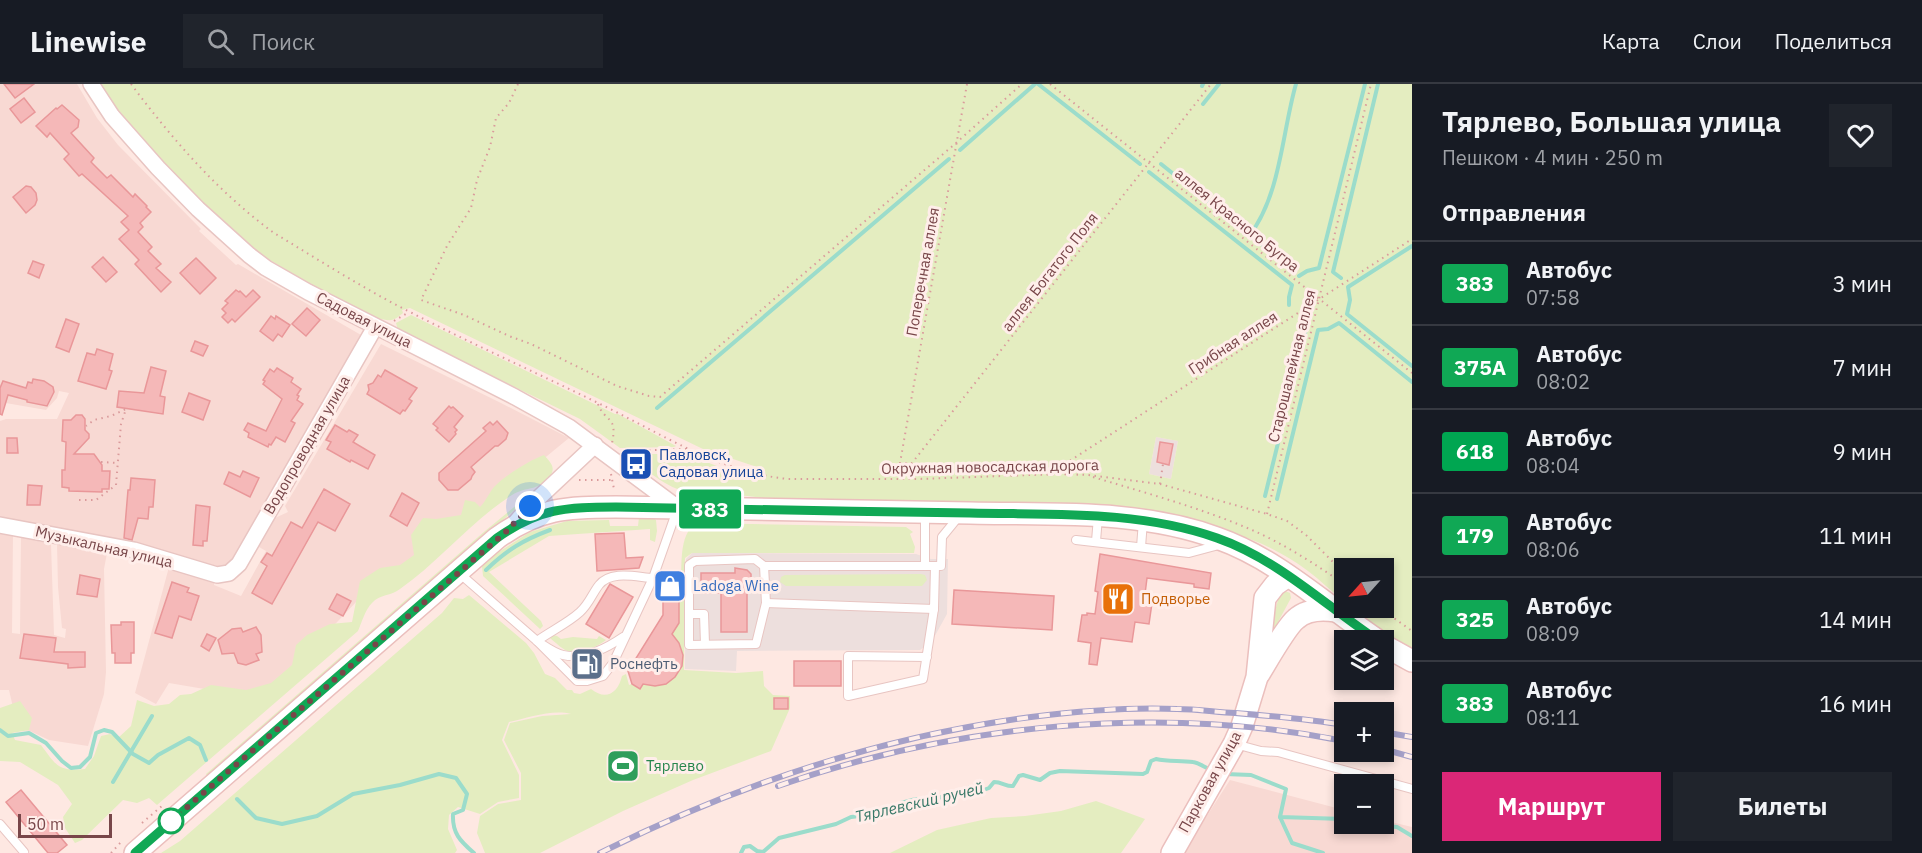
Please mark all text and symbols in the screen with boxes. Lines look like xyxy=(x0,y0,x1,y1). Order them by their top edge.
search box xyxy=(183,14,603,68)
text: Linewise xyxy=(30,23,147,60)
icon: search xyxy=(204,25,237,58)
text: Поиск xyxy=(252,27,315,56)
text: Карта xyxy=(1602,27,1660,55)
text: Слои xyxy=(1693,27,1742,55)
text: Поделиться xyxy=(1775,27,1892,55)
text: Тярлево, Большая улица xyxy=(1442,103,1781,140)
button: heart xyxy=(1829,104,1892,167)
text: Пешком · 4 мин · 250 m xyxy=(1442,144,1663,171)
street label: аллея Красного Бугра xyxy=(1171,164,1303,276)
text: Отправления xyxy=(1442,198,1586,227)
street label: Поперечная аллея xyxy=(902,206,943,338)
street label: аллея Богатого Поля xyxy=(997,208,1102,335)
text: Автобус xyxy=(1526,255,1612,284)
text: 383 xyxy=(1456,269,1494,297)
text: 3 мин xyxy=(1832,269,1892,298)
text: 07:58 xyxy=(1526,284,1580,311)
street label: Садовая улица xyxy=(313,287,415,352)
street label: Старошалейная аллея xyxy=(1263,288,1320,444)
street label: Грибная аллея xyxy=(1185,307,1281,378)
text: Автобус xyxy=(1536,339,1622,368)
text: 375А xyxy=(1454,353,1506,381)
text: 7 мин xyxy=(1832,353,1892,382)
text: 08:02 xyxy=(1536,368,1590,395)
street label: Водопроводная улица xyxy=(259,372,354,517)
text: Автобус xyxy=(1526,423,1612,452)
text: 618 xyxy=(1456,437,1494,465)
text: 9 мин xyxy=(1832,437,1892,466)
place label: Павловск, Садовая улица xyxy=(659,445,763,481)
bus stop icon: Павловск, Садовая улица xyxy=(618,446,654,482)
text: 08:04 xyxy=(1526,452,1580,479)
street label: Окружная новосадская дорога xyxy=(881,455,1099,478)
line badge: 383 xyxy=(676,490,744,528)
your location xyxy=(515,491,545,521)
text: 383 xyxy=(691,495,729,523)
text: Автобус xyxy=(1526,507,1612,536)
street label: Музыкальная улица xyxy=(34,521,175,572)
text: 179 xyxy=(1456,521,1494,549)
text: 11 мин xyxy=(1819,521,1892,550)
text: 08:06 xyxy=(1526,536,1580,563)
north arrow xyxy=(1334,558,1394,618)
map controls xyxy=(1334,558,1394,834)
shop icon: Ladoga Wine xyxy=(652,568,688,604)
place label: Ladoga Wine xyxy=(693,576,779,595)
restaurant icon: Подворье xyxy=(1100,581,1136,617)
place label: Подворье xyxy=(1141,589,1210,608)
text: Автобус xyxy=(1526,591,1612,620)
text: 325 xyxy=(1456,605,1494,633)
text: 14 мин xyxy=(1819,605,1892,634)
text: 08:09 xyxy=(1526,620,1580,647)
button: layers xyxy=(1334,630,1394,690)
fuel station icon: Роснефть xyxy=(569,646,605,682)
place label: Роснефть xyxy=(610,654,678,673)
text: Автобус xyxy=(1526,675,1612,704)
text: 383 xyxy=(1456,689,1494,717)
text: 16 мин xyxy=(1819,689,1892,718)
button: + xyxy=(1334,702,1394,762)
text: 08:11 xyxy=(1526,704,1580,731)
street label: Парковая улица xyxy=(1174,728,1245,836)
sports icon: Тярлево xyxy=(605,748,641,784)
place label: Тярлево xyxy=(646,756,704,775)
button: Маршрут xyxy=(1442,772,1661,841)
button: Билеты xyxy=(1673,772,1892,841)
button: − xyxy=(1334,774,1394,834)
water label: Тярлевский ручей xyxy=(853,777,985,827)
unlabelled marker xyxy=(158,808,184,834)
scale bar xyxy=(18,811,112,838)
text: 50 m xyxy=(27,814,64,834)

